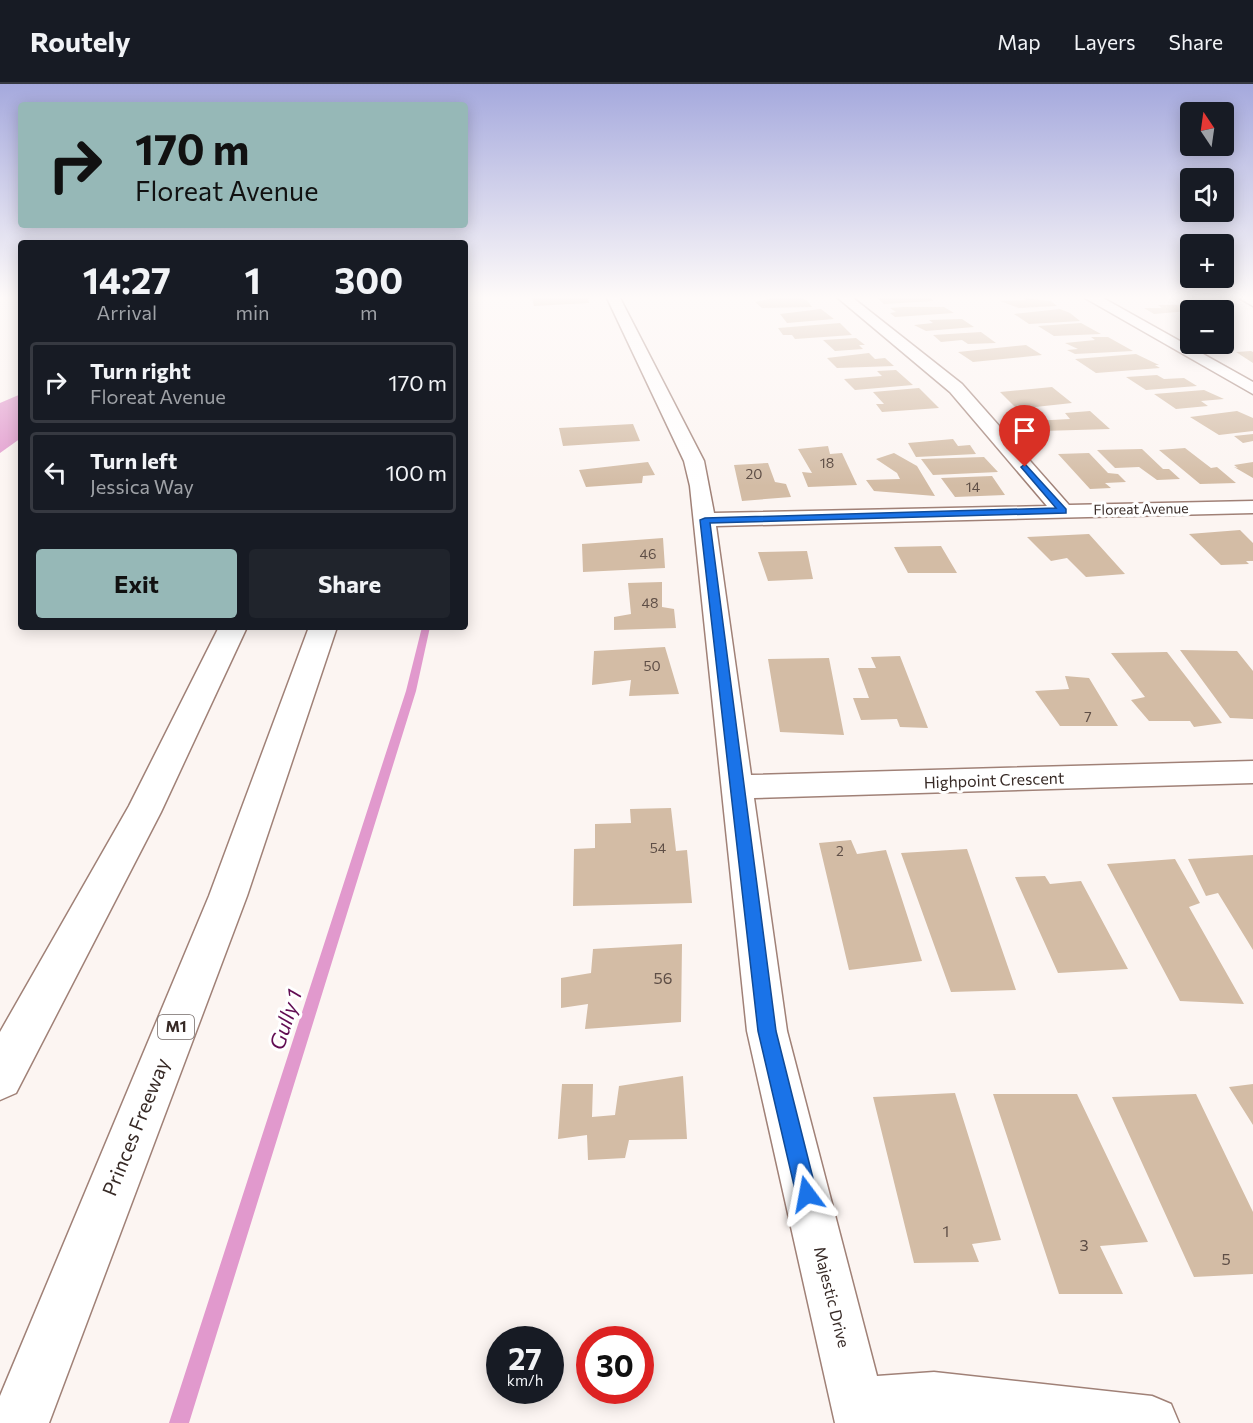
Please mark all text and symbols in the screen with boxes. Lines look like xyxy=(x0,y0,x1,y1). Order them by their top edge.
text: Routely xyxy=(30,24,131,58)
text: Map xyxy=(997,29,1041,54)
text: Layers xyxy=(1074,29,1136,54)
text: Share xyxy=(1169,29,1223,54)
north arrow xyxy=(1180,102,1234,156)
map controls xyxy=(1180,102,1234,354)
text: 170 m xyxy=(135,122,249,174)
icon: right xyxy=(36,126,114,204)
button: sound xyxy=(1180,168,1234,222)
text: Floreat Avenue xyxy=(135,174,318,207)
button: + xyxy=(1180,234,1234,288)
text: 14:27 xyxy=(83,257,171,301)
text: 1 xyxy=(244,257,261,301)
text: 300 xyxy=(334,257,403,301)
text: Arrival xyxy=(96,300,157,324)
text: min xyxy=(236,300,270,324)
text: m xyxy=(360,300,378,324)
button: − xyxy=(1180,300,1234,354)
text: Turn right xyxy=(90,357,191,384)
icon: right xyxy=(39,366,72,399)
text: 170 m xyxy=(388,369,447,396)
text: Floreat Avenue xyxy=(90,384,226,408)
pin xyxy=(999,405,1050,467)
icon: arrive xyxy=(1008,414,1041,447)
text: Turn left xyxy=(90,447,177,474)
house number: 18 xyxy=(820,454,834,471)
icon: left xyxy=(39,456,72,489)
text: 100 m xyxy=(385,459,447,486)
house number: 20 xyxy=(746,465,762,482)
text: Jessica Way xyxy=(90,474,194,498)
house number: 14 xyxy=(966,478,981,495)
street label: Floreat Avenue xyxy=(1093,499,1189,518)
house number: 46 xyxy=(640,545,656,562)
button: Exit xyxy=(36,549,237,618)
button: Share xyxy=(249,549,450,618)
house number: 48 xyxy=(642,594,658,611)
house number: 50 xyxy=(643,657,661,674)
house number: 7 xyxy=(1084,708,1092,725)
street label: Highpoint Crescent xyxy=(923,768,1065,791)
house number: 54 xyxy=(650,839,667,856)
house number: 2 xyxy=(836,842,844,859)
house number: 56 xyxy=(654,968,672,987)
water label: Gully 1 xyxy=(263,986,306,1053)
road number: M1 xyxy=(158,1015,194,1039)
street label: Princes Freeway xyxy=(96,1054,174,1199)
position arrow xyxy=(775,1162,839,1226)
house number: 1 xyxy=(943,1221,949,1240)
house number: 3 xyxy=(1079,1235,1089,1254)
street label: Majestic Drive xyxy=(811,1244,854,1349)
house number: 5 xyxy=(1221,1249,1231,1268)
speed limit sign: 30 xyxy=(576,1326,654,1404)
text: 27 xyxy=(508,1339,542,1376)
text: km/h xyxy=(507,1371,543,1389)

